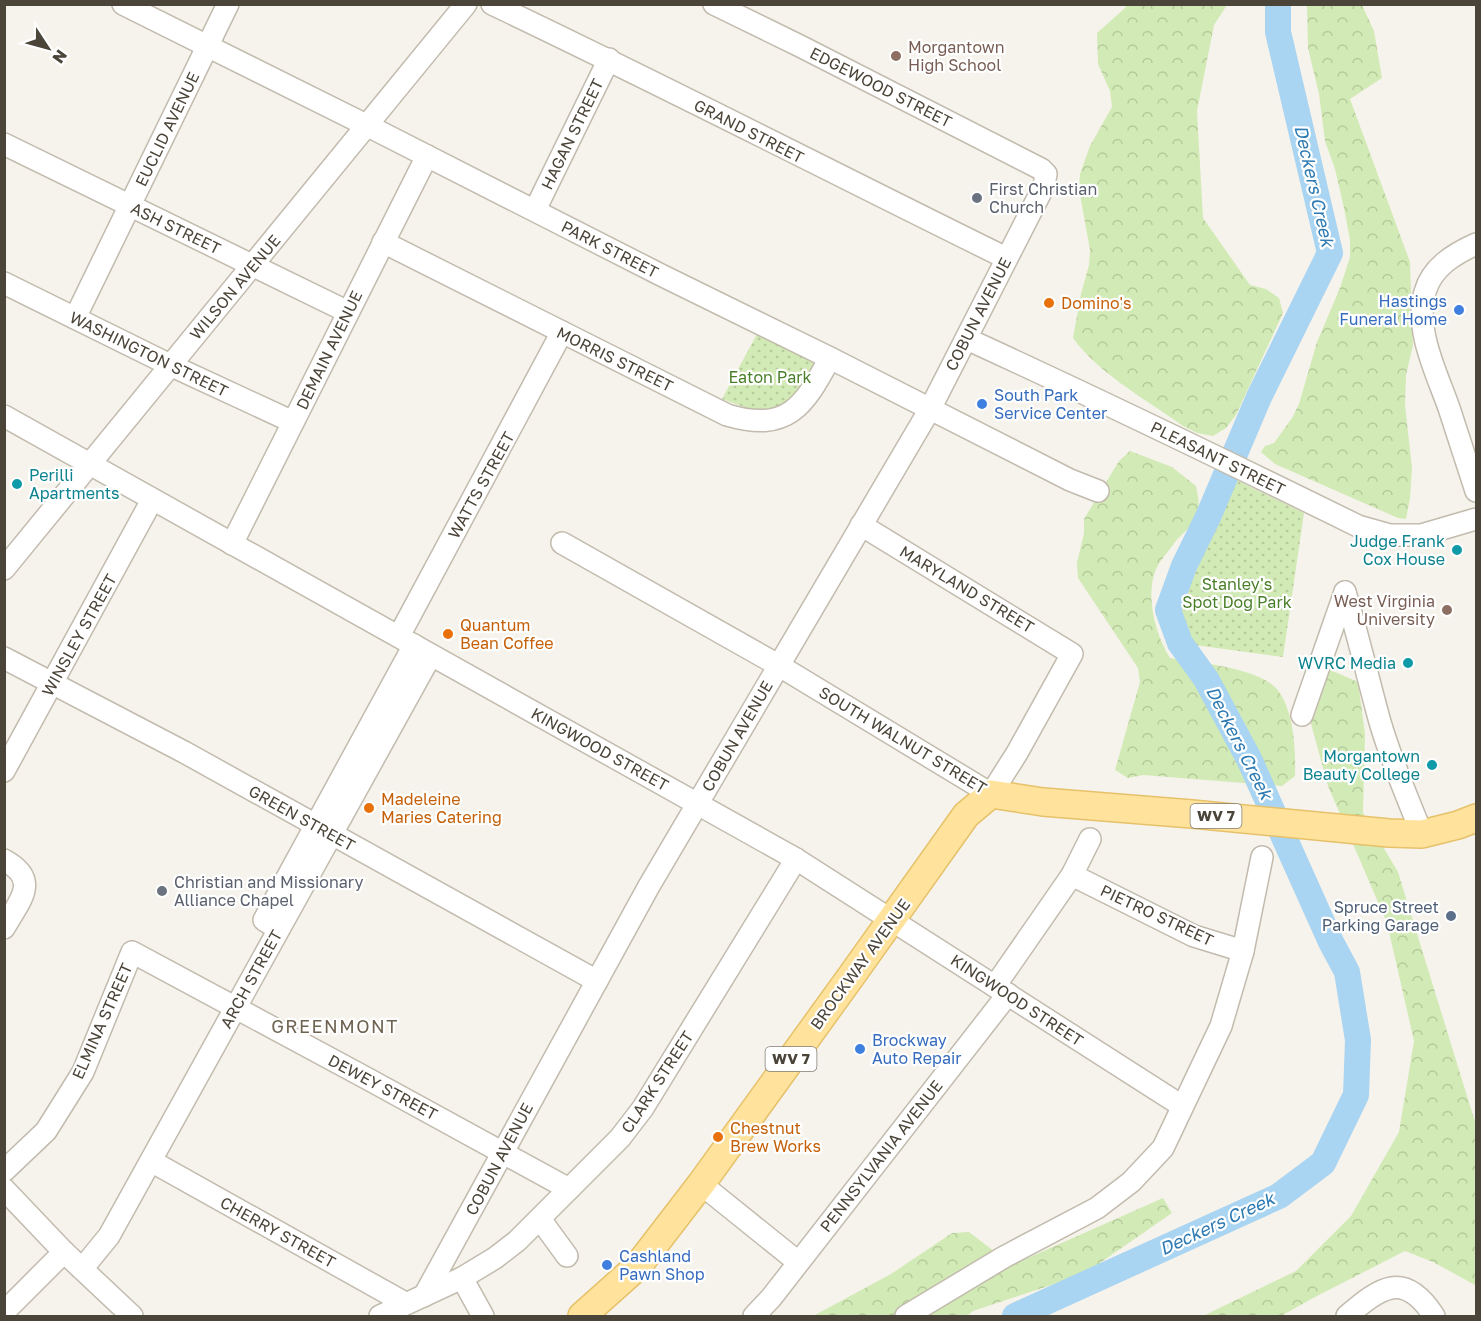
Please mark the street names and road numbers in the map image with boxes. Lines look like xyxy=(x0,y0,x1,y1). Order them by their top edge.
street label: EDGEWOOD STREET xyxy=(807,43,955,131)
street label: EUCLID AVENUE xyxy=(131,68,203,190)
street label: HAGAN STREET xyxy=(537,75,608,193)
street label: GRAND STREET xyxy=(691,95,807,167)
street label: ASH STREET xyxy=(128,198,224,258)
street label: PARK STREET xyxy=(558,216,662,282)
street label: WILSON AVENUE xyxy=(185,230,285,344)
street label: COBUN AVENUE xyxy=(941,254,1015,374)
street label: DEMAIN AVENUE xyxy=(292,287,366,413)
street label: WASHINGTON STREET xyxy=(67,307,231,401)
street label: MORRIS STREET xyxy=(553,322,677,396)
street label: PLEASANT STREET xyxy=(1147,417,1289,499)
street label: WATTS STREET xyxy=(443,428,519,542)
street label: MARYLAND STREET xyxy=(896,541,1038,637)
street label: WINSLEY STREET xyxy=(37,570,121,700)
street label: COBUN AVENUE xyxy=(697,677,777,795)
street label: SOUTH WALNUT STREET xyxy=(815,682,991,798)
street label: KINGWOOD STREET xyxy=(528,703,672,795)
street label: GREEN STREET xyxy=(245,781,359,855)
road number: WV 7 xyxy=(1190,804,1242,828)
street label: PIETRO STREET xyxy=(1097,880,1217,950)
street label: BROCKWAY AVENUE xyxy=(806,895,914,1033)
street label: ARCH STREET xyxy=(216,926,286,1032)
street label: KINGWOOD STREET xyxy=(947,950,1087,1050)
street label: ELMINA STREET xyxy=(67,960,137,1082)
street label: CLARK STREET xyxy=(617,1027,697,1137)
road number: WV 7 xyxy=(766,1047,816,1071)
street label: DEWEY STREET xyxy=(325,1050,441,1124)
street label: PENNSYLVANIA AVENUE xyxy=(815,1076,947,1236)
street label: COBUN AVENUE xyxy=(461,1099,537,1219)
street label: CHERRY STREET xyxy=(217,1192,339,1272)

